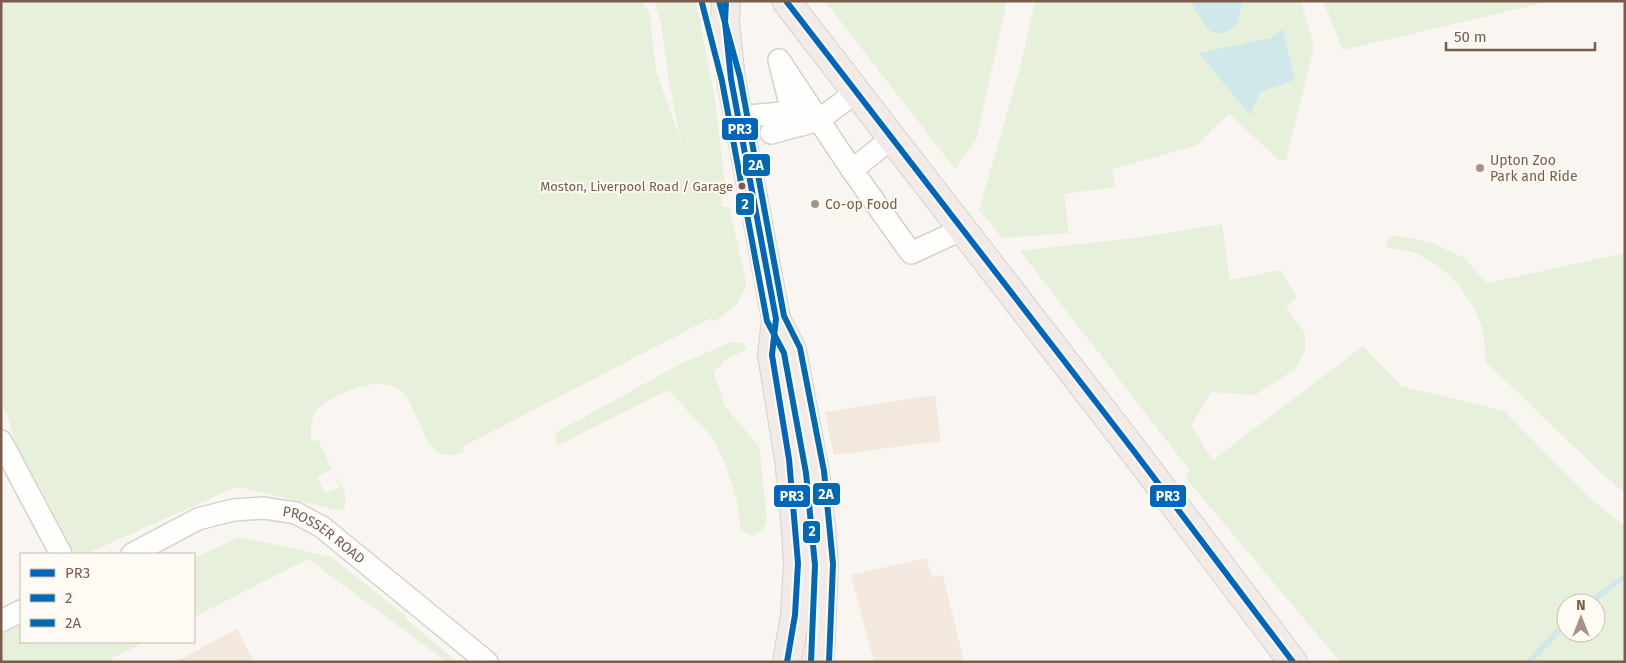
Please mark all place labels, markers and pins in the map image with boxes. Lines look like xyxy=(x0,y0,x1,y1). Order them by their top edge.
place label: Upton Zoo Park and Ride xyxy=(1490,152,1578,185)
marker: Upton Zoo Park and Ride xyxy=(1474,162,1486,174)
place label: Moston, Liverpool Road / Garage xyxy=(540,179,733,194)
marker: Moston, Liverpool Road / Garage xyxy=(737,181,747,191)
place label: Co-op Food xyxy=(825,196,898,213)
marker: Co-op Food xyxy=(809,198,821,210)

